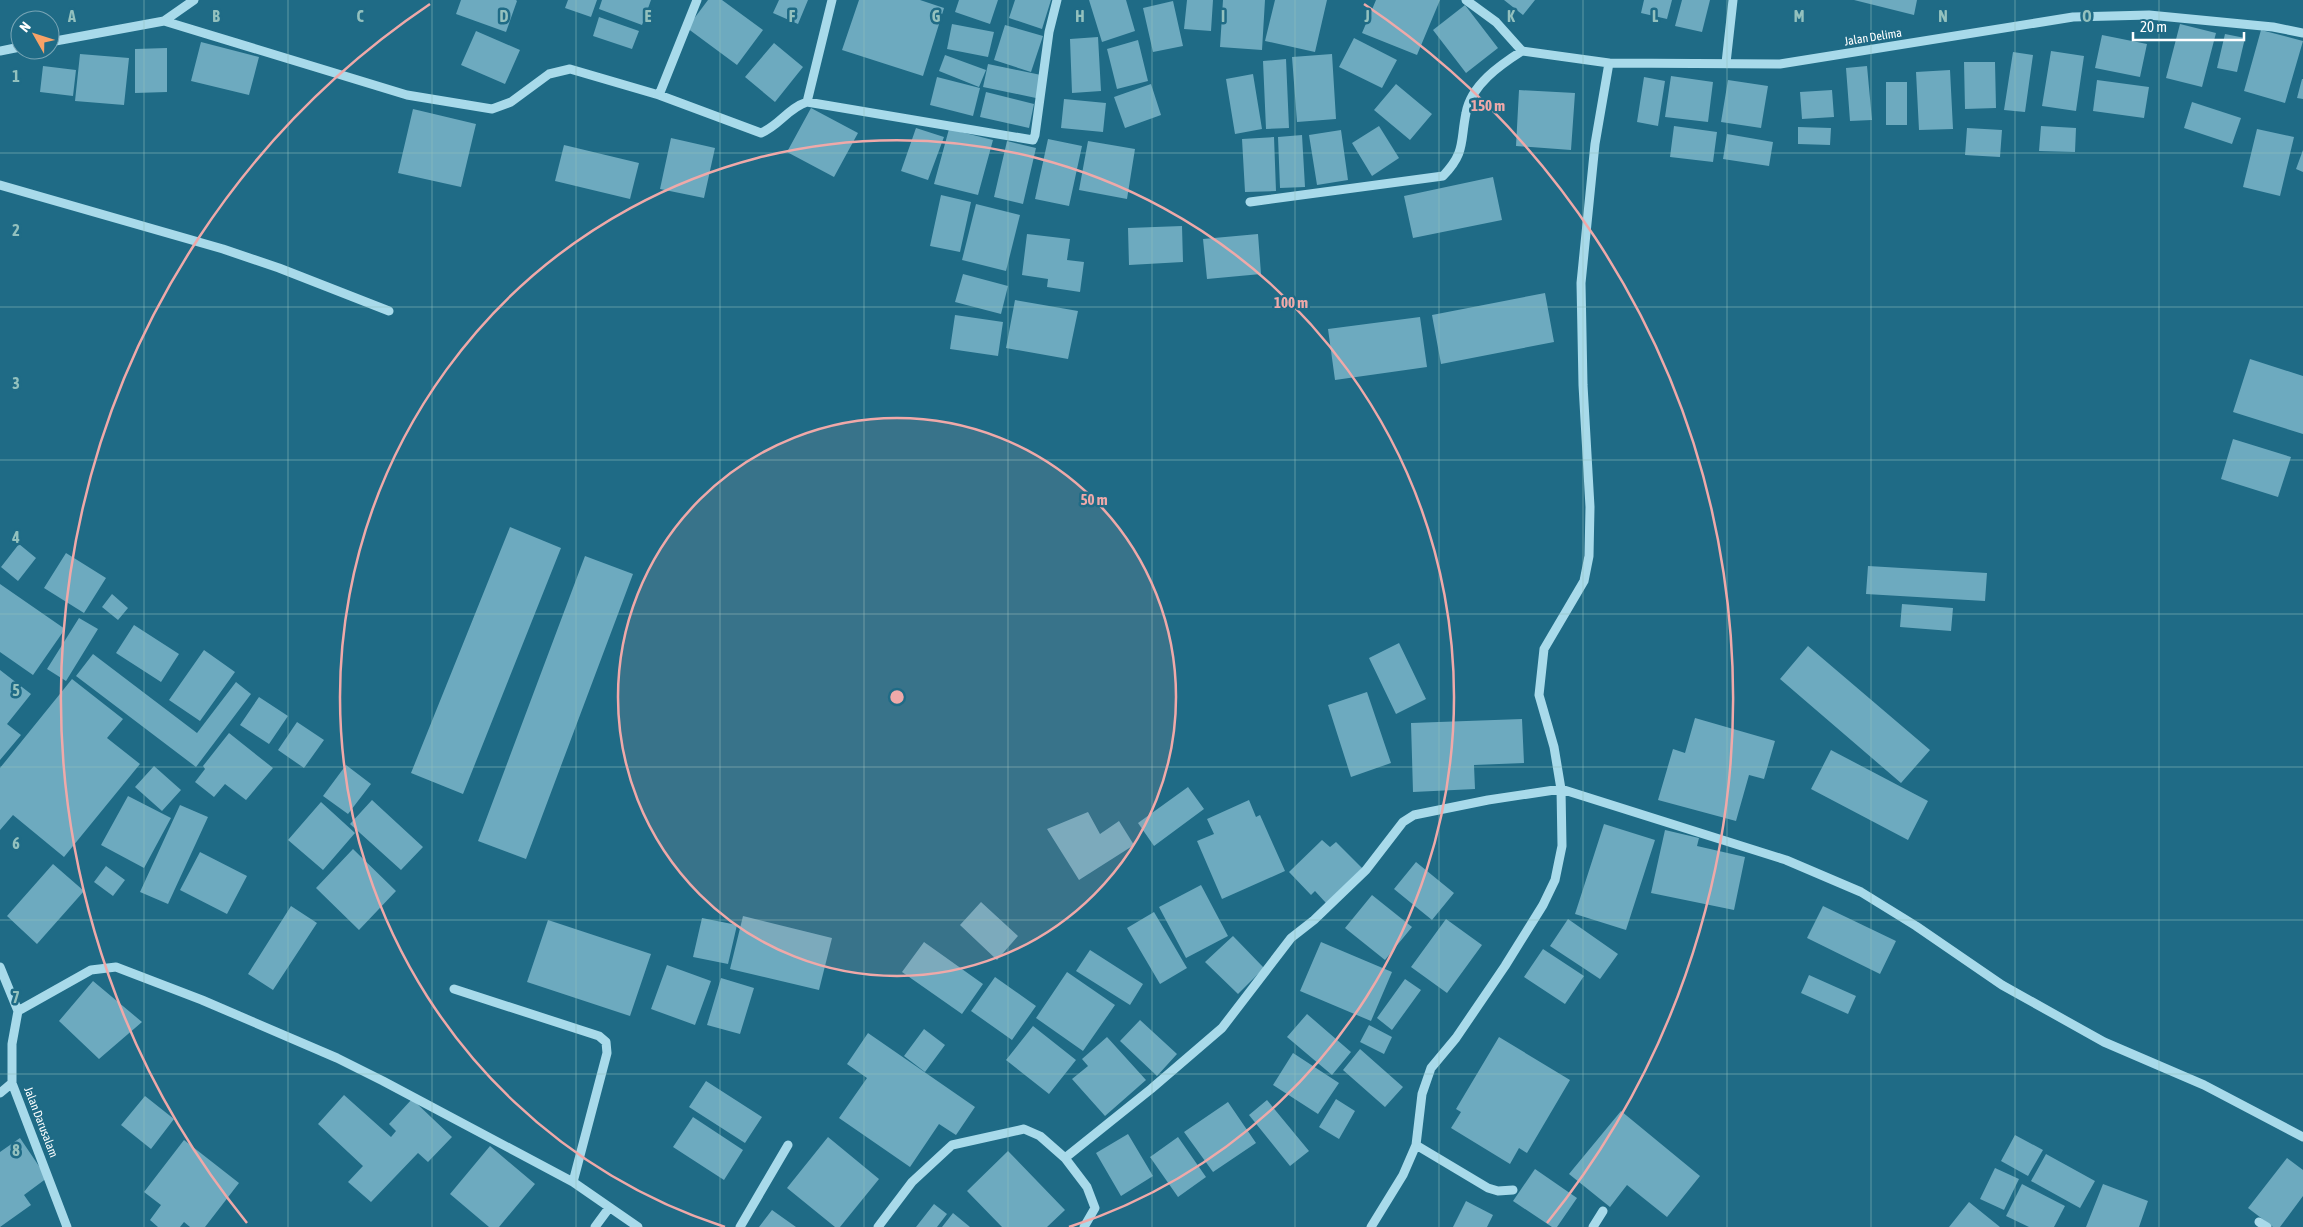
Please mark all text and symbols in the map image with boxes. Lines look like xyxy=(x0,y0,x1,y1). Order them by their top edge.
text: A xyxy=(67,7,76,25)
text: B xyxy=(212,7,220,25)
text: C xyxy=(356,7,364,25)
text: D xyxy=(500,7,509,25)
text: E xyxy=(645,7,652,25)
text: F xyxy=(789,7,796,25)
text: G xyxy=(932,7,941,25)
text: H xyxy=(1075,7,1085,25)
text: I xyxy=(1221,7,1225,25)
text: J xyxy=(1363,7,1370,25)
text: K xyxy=(1507,7,1515,25)
text: L xyxy=(1652,7,1659,25)
text: M xyxy=(1794,7,1804,25)
text: N xyxy=(1938,7,1948,25)
text: O xyxy=(2082,7,2092,25)
north arrow xyxy=(10,10,60,60)
scale bar xyxy=(2133,10,2244,42)
text: 20 m xyxy=(2140,18,2167,35)
text: N xyxy=(16,19,34,35)
street label: Jalan Delima xyxy=(1843,26,1903,48)
text: 1 xyxy=(12,67,20,85)
text: 150 m xyxy=(1471,97,1505,114)
text: 2 xyxy=(12,221,20,239)
text: 100 m xyxy=(1274,294,1308,311)
text: 3 xyxy=(12,374,20,392)
text: 50 m xyxy=(1081,491,1108,508)
text: 4 xyxy=(11,528,20,546)
text: 5 xyxy=(12,681,20,699)
centre of rings xyxy=(888,688,906,706)
text: 6 xyxy=(12,834,20,852)
text: 7 xyxy=(12,988,20,1006)
street label: Jalan Darusalam xyxy=(21,1085,61,1159)
text: 8 xyxy=(12,1141,20,1159)

